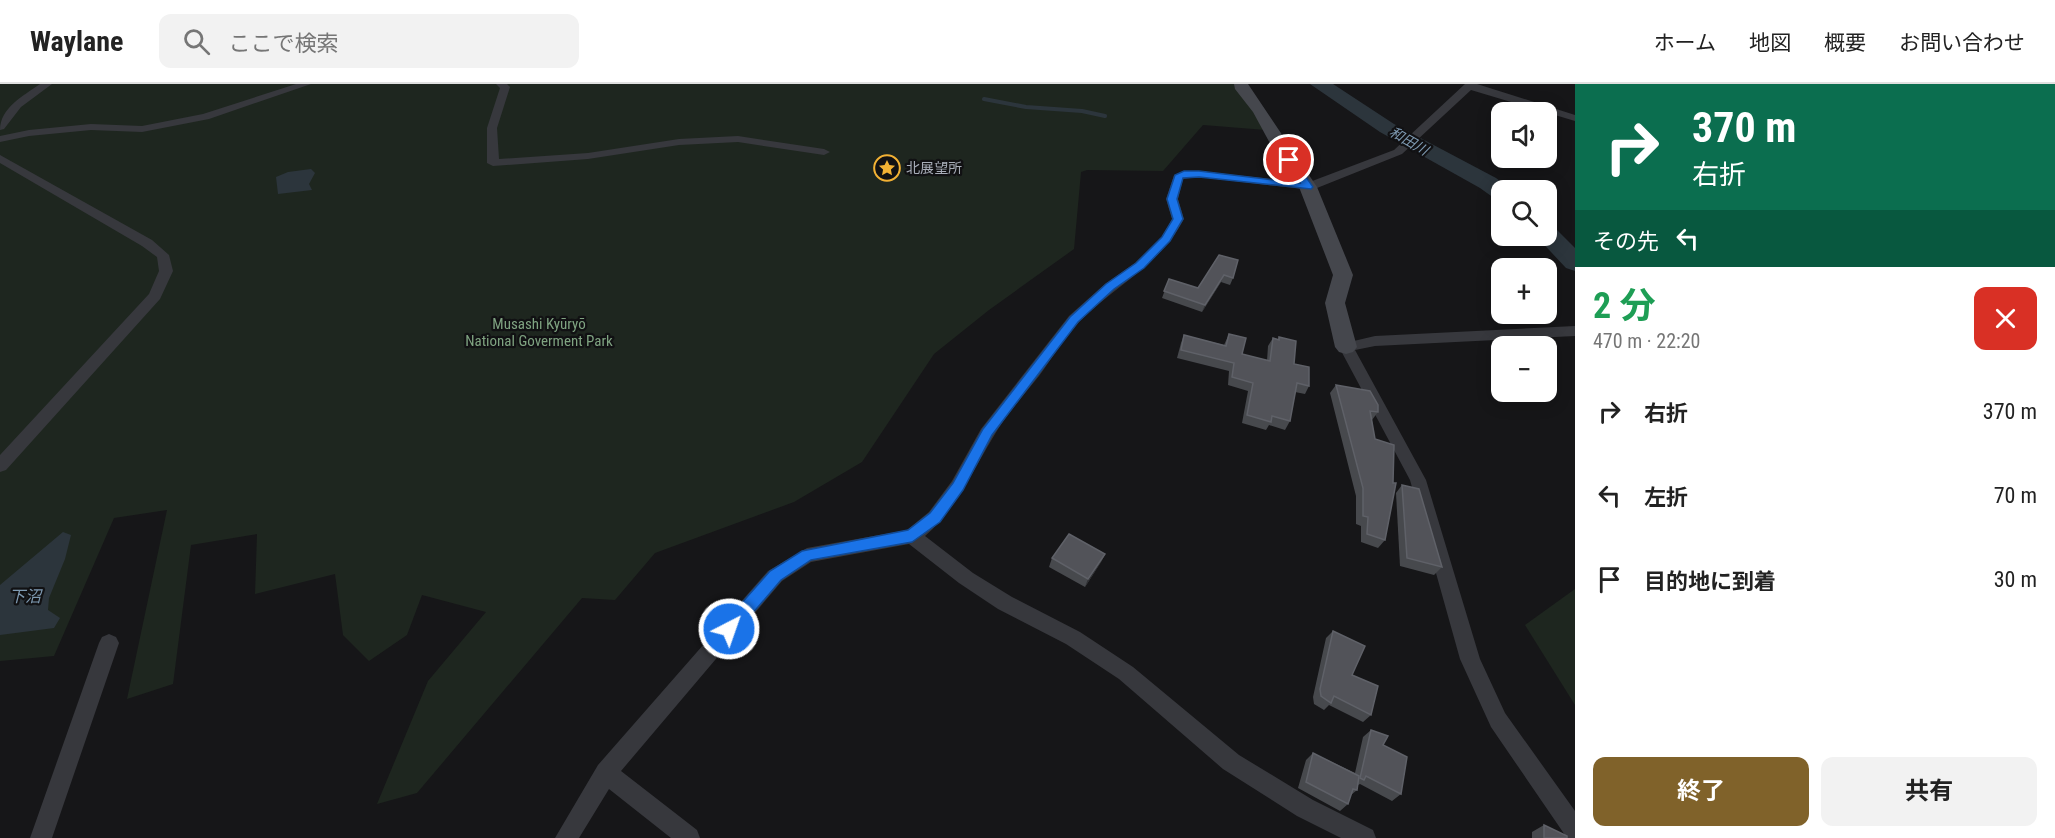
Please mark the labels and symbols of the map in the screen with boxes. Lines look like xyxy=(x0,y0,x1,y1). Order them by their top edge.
water label: 和田川 xyxy=(1387,124,1433,159)
pin xyxy=(1263,134,1314,185)
place icon: 北展望所 xyxy=(872,153,902,183)
place label: 北展望所 xyxy=(906,160,962,176)
park label: Musashi Kyūryō National Goverment Park xyxy=(465,315,613,350)
water label: 下沼 xyxy=(9,587,43,606)
position arrow xyxy=(697,597,761,661)

